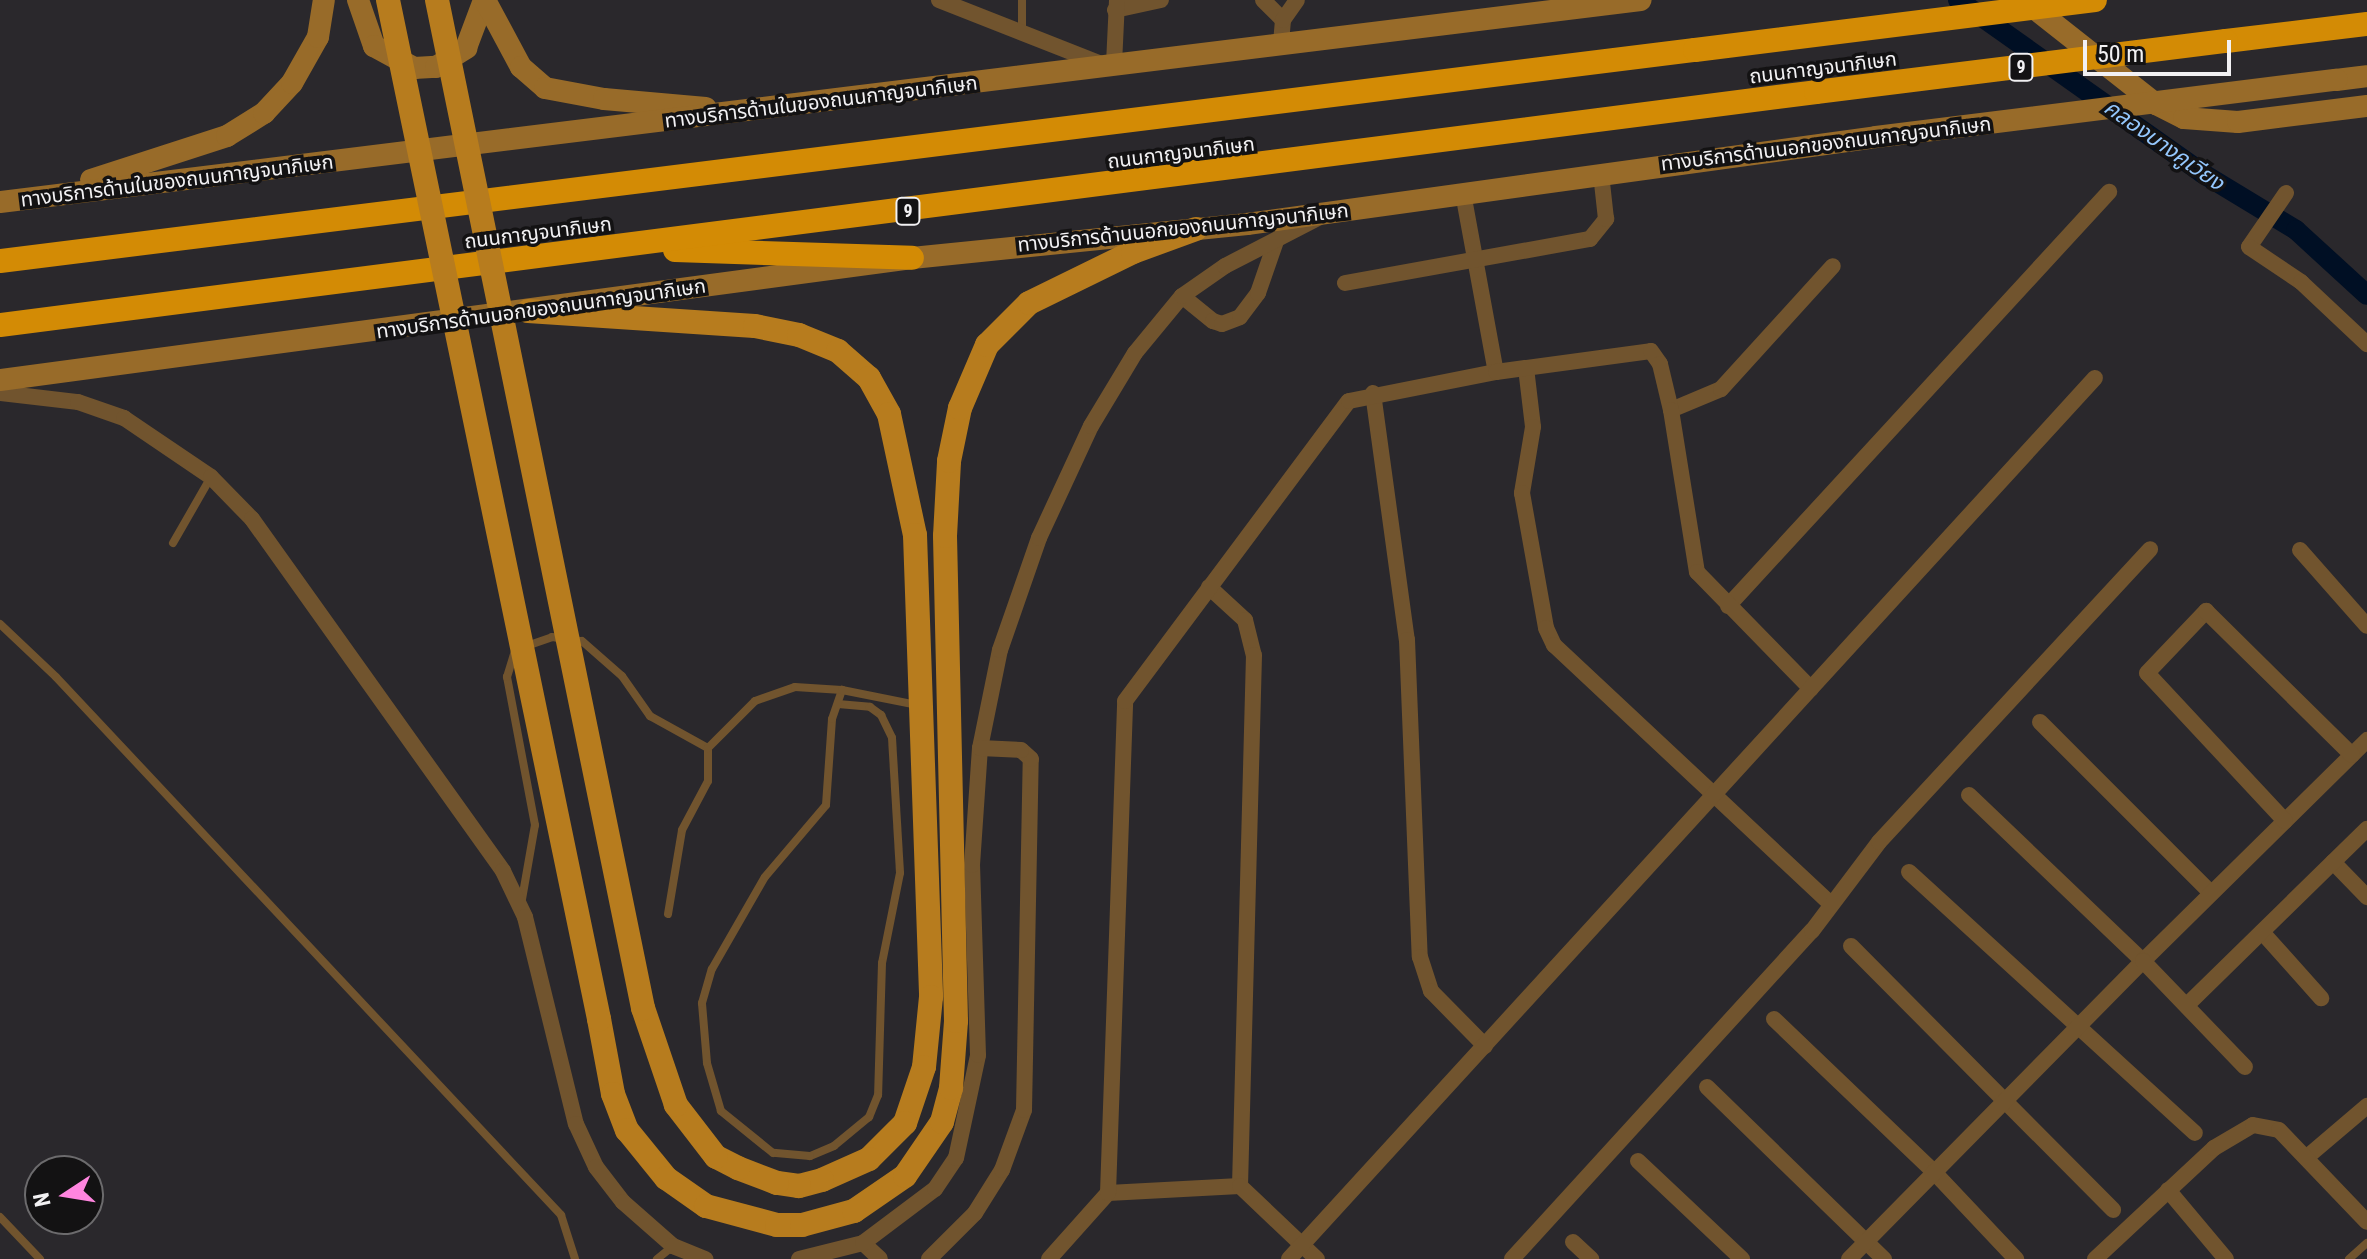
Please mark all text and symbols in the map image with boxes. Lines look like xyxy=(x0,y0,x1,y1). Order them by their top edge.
scale bar xyxy=(2087,24,2235,74)
text: 50 m xyxy=(2097,40,2144,68)
street label: ถนนกาญจนาภิเษก xyxy=(1748,47,1898,89)
road number: 9 xyxy=(2007,53,2035,81)
street label: ทางบริการด้านในของถนนกาญจนาภิเษก xyxy=(663,71,979,133)
water label: คลองบางคูเวียง xyxy=(2099,94,2229,196)
street label: ทางบริการด้านนอกของถนนกาญจนาภิเษก xyxy=(1659,112,1993,176)
street label: ถนนกาญจนาภิเษก xyxy=(1106,132,1256,174)
street label: ทางบริการด้านในของถนนกาญจนาภิเษก xyxy=(19,150,335,212)
road number: 9 xyxy=(894,197,922,225)
street label: ทางบริการด้านนอกของถนนกาญจนาภิเษก xyxy=(1016,199,1350,257)
street label: ถนนกาญจนาภิเษก xyxy=(463,212,613,254)
street label: ทางบริการด้านนอกของถนนกาญจนาภิเษก xyxy=(375,274,707,344)
north arrow xyxy=(24,1155,104,1235)
text: N xyxy=(28,1190,56,1209)

